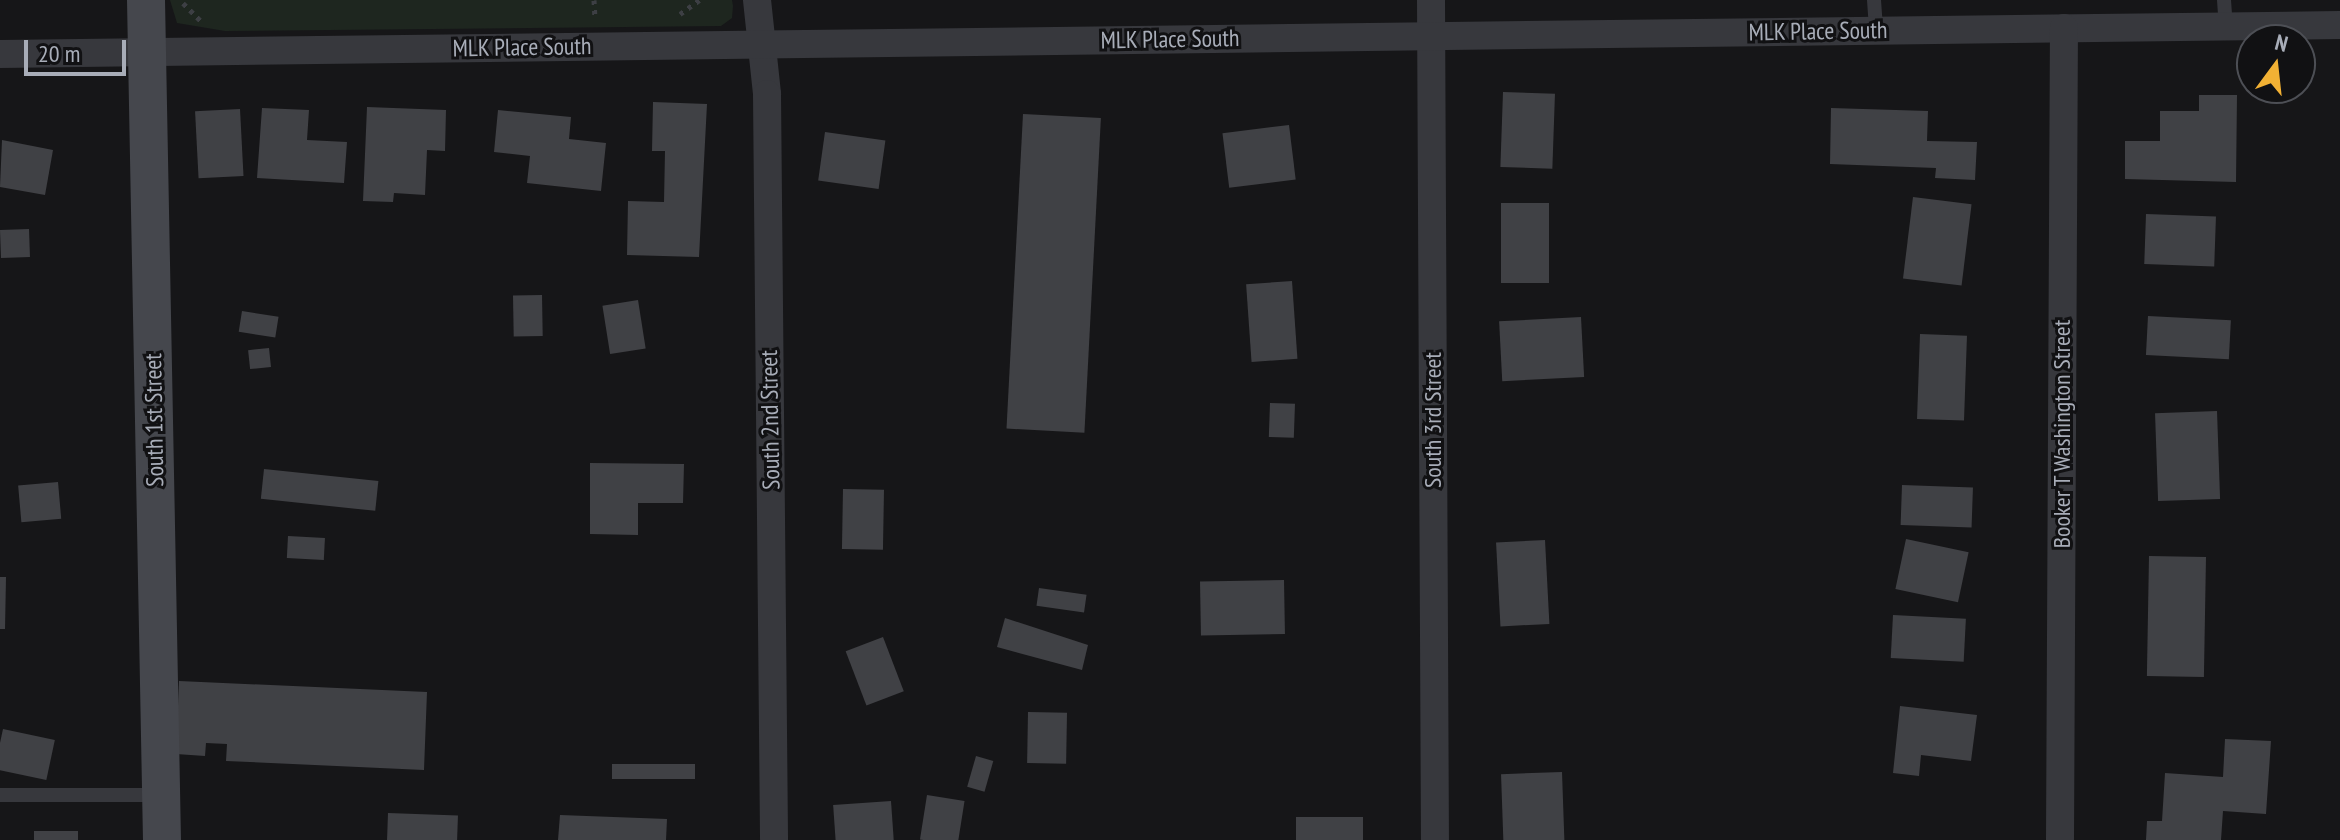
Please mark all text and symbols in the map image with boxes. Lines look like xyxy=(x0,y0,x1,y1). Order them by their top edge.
street label: MLK Place South xyxy=(1748,15,1888,47)
street label: MLK Place South xyxy=(1100,23,1240,55)
scale bar xyxy=(28,24,130,74)
north arrow xyxy=(2236,24,2316,104)
text: N xyxy=(2272,28,2291,58)
street label: MLK Place South xyxy=(452,31,592,63)
text: 20 m xyxy=(38,38,80,69)
street label: Booker T Washington Street xyxy=(2048,319,2076,549)
street label: South 2nd Street xyxy=(754,350,786,490)
street label: South 3rd Street xyxy=(1419,352,1447,488)
street label: South 1st Street xyxy=(138,353,170,487)

